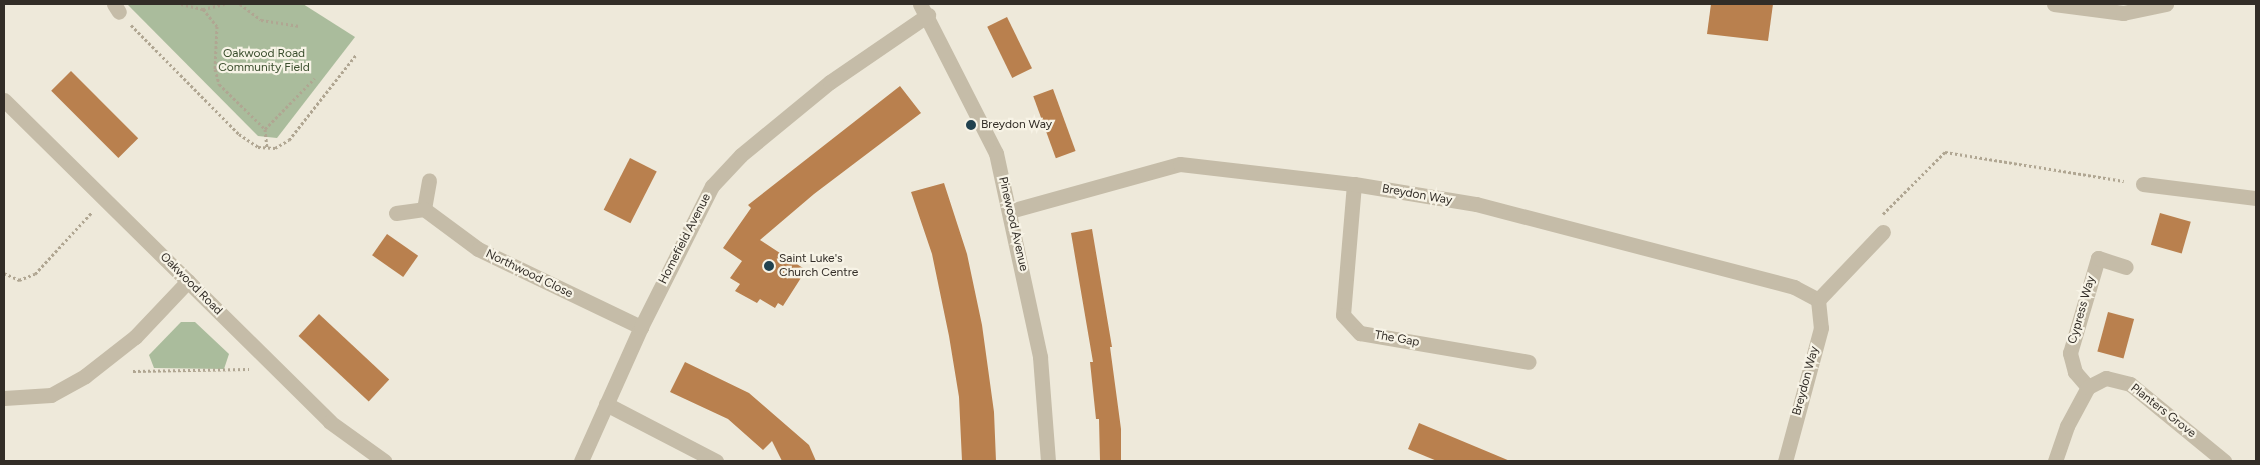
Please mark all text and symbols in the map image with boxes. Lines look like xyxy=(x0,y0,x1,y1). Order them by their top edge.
park label: Oakwood Road Community Field xyxy=(218,47,310,75)
place label: Breydon Way xyxy=(981,118,1052,132)
marker: Breydon Way xyxy=(965,119,977,131)
street label: Pinewood Avenue xyxy=(995,175,1031,273)
street label: Breydon Way xyxy=(1381,182,1453,208)
street label: Homefield Avenue xyxy=(656,191,714,287)
street label: Northwood Close xyxy=(483,247,575,301)
street label: Oakwood Road xyxy=(157,250,225,318)
place label: Saint Luke's Church Centre xyxy=(779,252,858,280)
marker: Saint Luke's Church Centre xyxy=(763,260,775,272)
street label: Cypress Way xyxy=(2065,274,2099,346)
street label: The Gap xyxy=(1374,328,1420,350)
street label: Breydon Way xyxy=(1790,345,1822,417)
street label: Planters Grove xyxy=(2128,381,2198,441)

